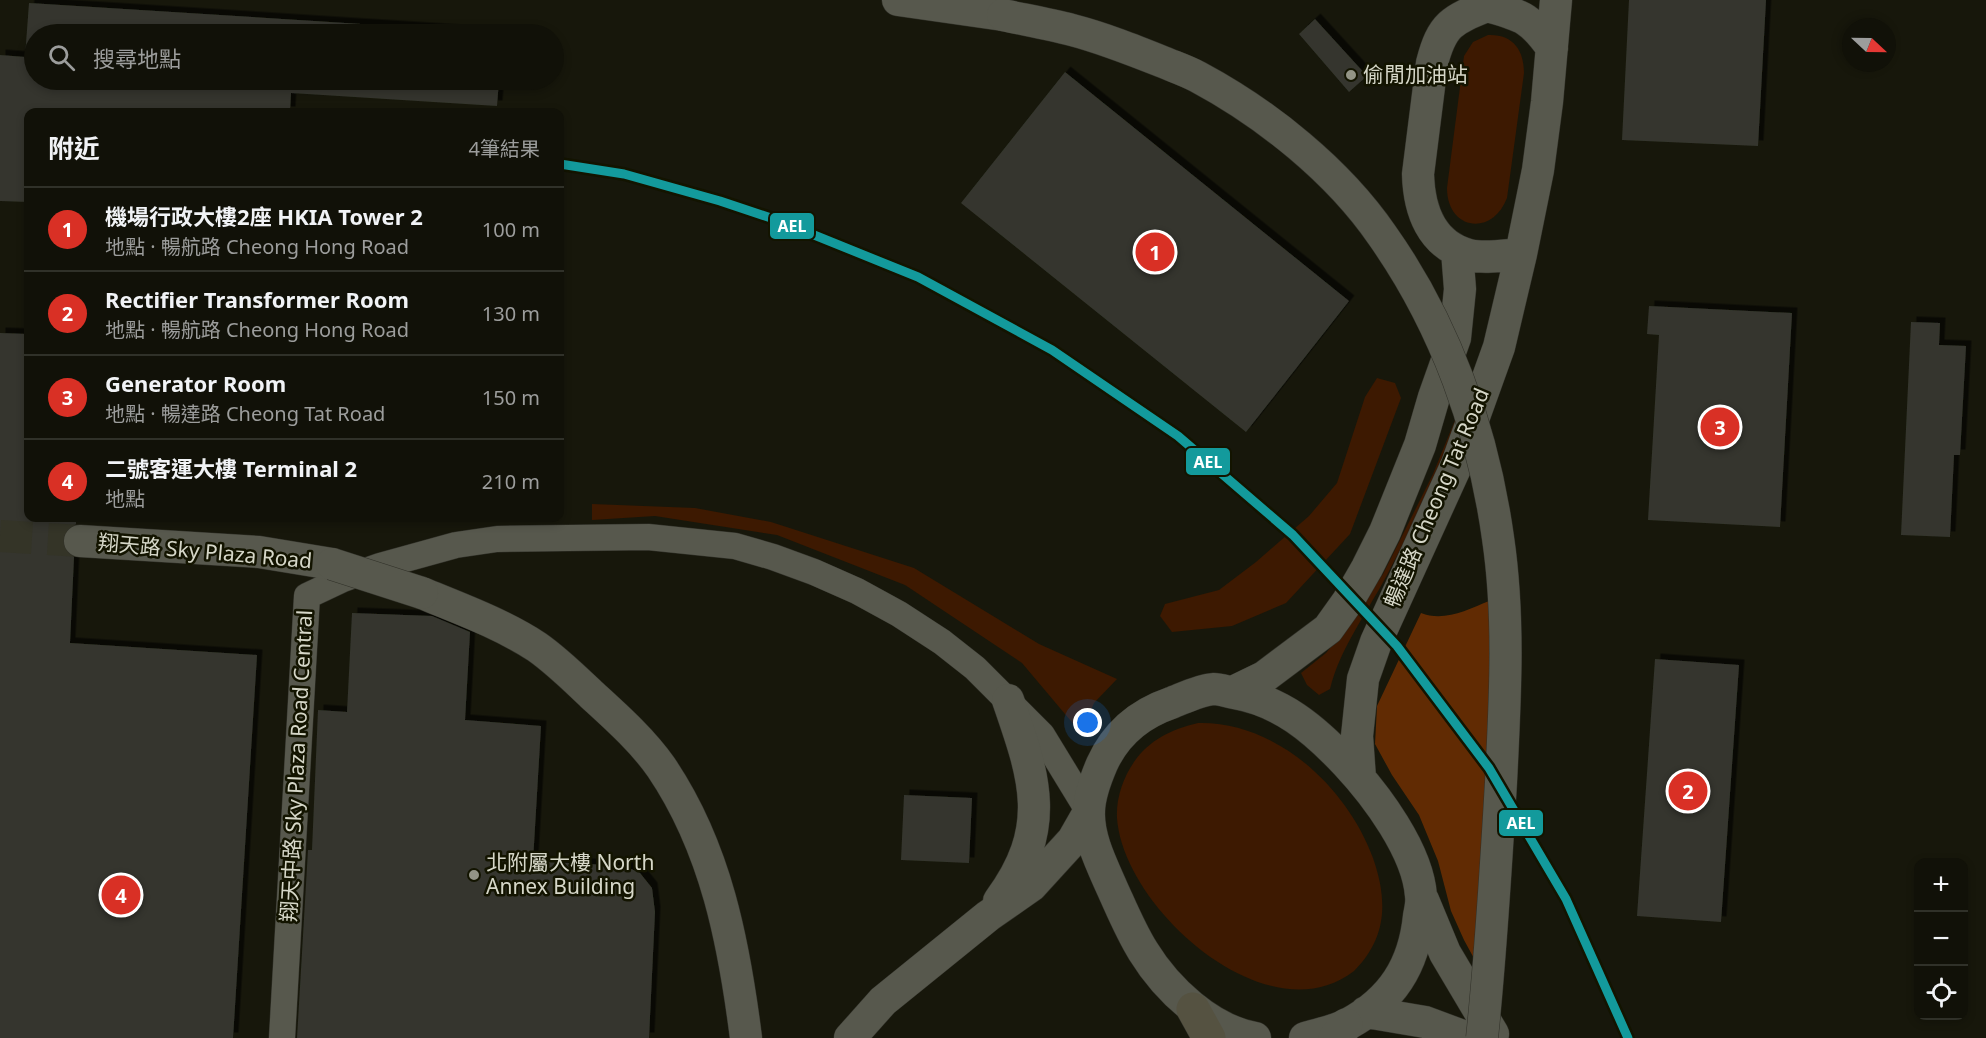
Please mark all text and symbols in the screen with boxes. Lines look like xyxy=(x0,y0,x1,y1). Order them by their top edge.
north arrow xyxy=(1842,18,1896,72)
search box xyxy=(24,24,564,90)
icon: search xyxy=(45,41,78,74)
text: 搜尋地點 xyxy=(93,43,181,73)
place label: 偷閒加油站 xyxy=(1363,60,1468,88)
marker: 偷閒加油站 xyxy=(1344,68,1358,82)
text: 附近 xyxy=(48,130,100,166)
text: 4筆結果 xyxy=(469,135,540,162)
text: 機場行政大樓2座 HKIA Tower 2 xyxy=(105,201,423,231)
line badge: AEL xyxy=(769,212,815,240)
text: AEL xyxy=(778,215,807,237)
text: 1 xyxy=(62,216,73,243)
text: 100 m xyxy=(482,216,540,243)
pin: 1 xyxy=(1136,230,1174,274)
text: 地點 · 暢航路 Cheong Hong Road xyxy=(105,233,409,260)
text: Rectifier Transformer Room xyxy=(105,284,409,314)
text: 2 xyxy=(62,300,73,327)
text: 130 m xyxy=(482,300,540,327)
text: 地點 · 暢航路 Cheong Hong Road xyxy=(105,316,409,343)
text: Generator Room xyxy=(105,368,286,398)
text: 3 xyxy=(62,384,73,411)
text: 150 m xyxy=(482,384,540,411)
street label: 暢達路 Cheong Tat Road xyxy=(1377,384,1495,612)
text: 地點 · 暢達路 Cheong Tat Road xyxy=(105,400,385,427)
pin: 3 xyxy=(1700,404,1740,450)
line badge: AEL xyxy=(1185,447,1231,476)
text: AEL xyxy=(1194,451,1223,473)
text: 二號客運大樓 Terminal 2 xyxy=(105,453,357,483)
text: 4 xyxy=(62,468,73,495)
text: 210 m xyxy=(482,468,540,495)
text: 地點 xyxy=(105,485,145,512)
street label: 翔天路 Sky Plaza Road xyxy=(97,528,313,574)
street label: 翔天中路 Sky Plaza Road Central xyxy=(274,609,318,923)
your location xyxy=(1073,708,1102,737)
pin: 2 xyxy=(1668,768,1708,814)
line badge: AEL xyxy=(1498,809,1544,837)
text: AEL xyxy=(1507,812,1536,834)
place label: 北附屬大樓 North Annex Building xyxy=(486,848,654,900)
map controls xyxy=(1914,858,1968,1020)
button: + xyxy=(1914,858,1968,912)
marker: 北附屬大樓 North Annex Building xyxy=(467,868,481,882)
pin: 4 xyxy=(102,872,140,918)
button: − xyxy=(1914,912,1968,966)
button: locate xyxy=(1914,966,1968,1020)

